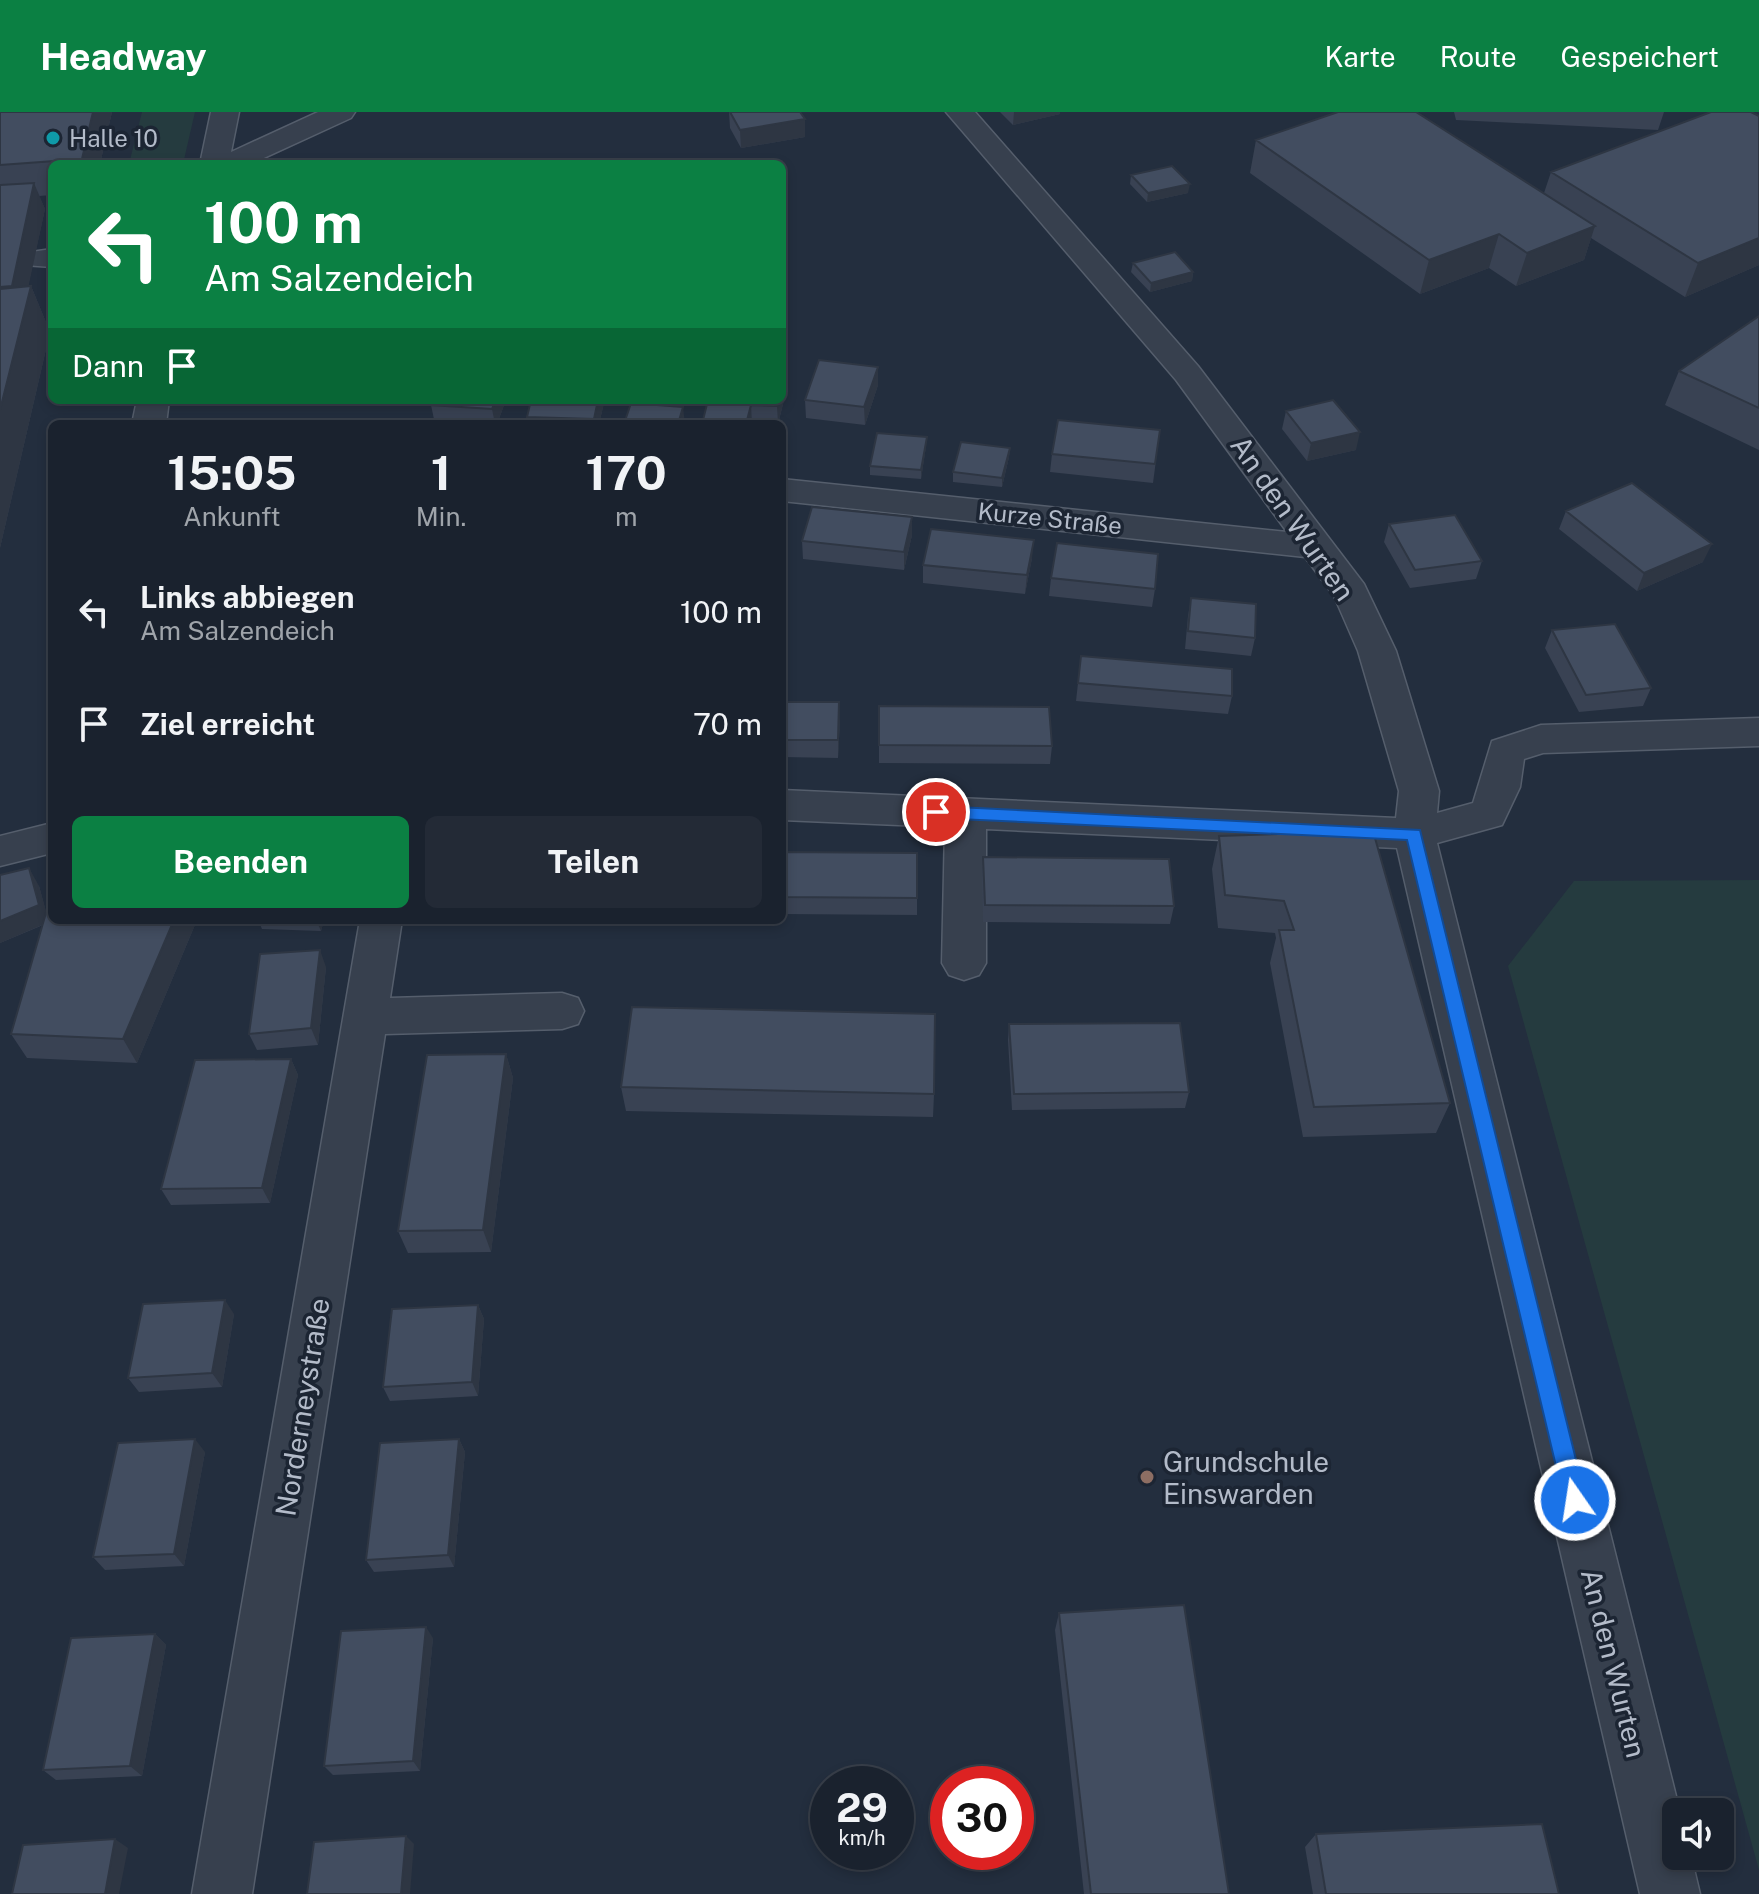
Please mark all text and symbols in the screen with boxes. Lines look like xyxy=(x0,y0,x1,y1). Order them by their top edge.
text: Headway xyxy=(40,34,207,79)
text: Karte xyxy=(1324,40,1396,73)
text: Route xyxy=(1440,40,1517,73)
text: Gespeichert xyxy=(1561,40,1719,73)
place label: Halle 10 xyxy=(69,124,158,152)
marker: Halle 10 xyxy=(44,129,62,147)
text: 100 m xyxy=(204,190,363,256)
icon: left xyxy=(72,192,176,296)
text: Am Salzendeich xyxy=(204,257,474,299)
icon: arrive xyxy=(160,344,204,388)
text: Dann xyxy=(72,348,144,384)
street label: An den Wurten xyxy=(1224,429,1362,607)
text: 15:05 xyxy=(167,444,297,501)
text: 1 xyxy=(431,444,451,501)
text: 170 xyxy=(586,444,667,501)
street label: Kurze Straße xyxy=(976,497,1124,539)
text: Ankunft xyxy=(183,501,281,532)
text: Min. xyxy=(416,501,466,532)
text: m xyxy=(615,501,637,532)
text: Links abbiegen xyxy=(140,579,355,615)
icon: left xyxy=(72,590,116,634)
text: 100 m xyxy=(680,594,762,630)
text: Am Salzendeich xyxy=(140,615,335,646)
icon: arrive xyxy=(72,702,116,746)
text: Ziel erreicht xyxy=(140,706,315,742)
text: 70 m xyxy=(693,706,762,742)
pin xyxy=(902,778,970,846)
icon: arrive xyxy=(914,790,958,834)
button: Beenden xyxy=(72,816,409,908)
button: Teilen xyxy=(425,816,762,908)
street label: Norderneystraße xyxy=(268,1296,336,1518)
place label: Grundschule Einswarden xyxy=(1163,1445,1329,1510)
position arrow xyxy=(1533,1458,1617,1542)
marker: Grundschule Einswarden xyxy=(1138,1468,1156,1486)
street label: An den Wurten xyxy=(1575,1565,1653,1761)
speed limit sign: 30 xyxy=(930,1766,1034,1870)
text: 29 xyxy=(836,1784,888,1831)
map controls xyxy=(1662,1798,1734,1870)
button: sound xyxy=(1662,1798,1734,1870)
text: km/h xyxy=(838,1826,886,1850)

